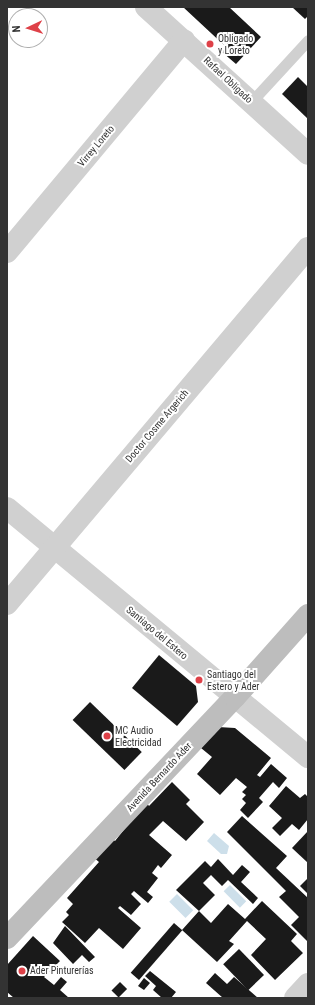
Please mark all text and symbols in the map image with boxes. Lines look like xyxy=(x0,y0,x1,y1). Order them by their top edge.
north arrow xyxy=(8,8,48,48)
text: N xyxy=(10,25,23,33)
place label: Obligado y Loreto xyxy=(218,32,253,56)
marker: Obligado y Loreto xyxy=(205,39,215,49)
street label: Rafael Obligado xyxy=(201,54,255,106)
street label: Virrey Loreto xyxy=(75,123,117,169)
street label: Doctor Cosme Argerich xyxy=(123,387,191,465)
street label: Santiago del Estero xyxy=(124,604,190,662)
place label: Santiago del Estero y Ader xyxy=(207,668,259,692)
marker: Santiago del Estero y Ader xyxy=(194,675,204,685)
place label: MC Audio Electricidad xyxy=(115,724,161,748)
marker: MC Audio Electricidad xyxy=(102,731,112,741)
street label: Avenida Bernardo Ader xyxy=(124,740,194,814)
place label: Ader Pinturerías xyxy=(30,965,94,977)
marker: Ader Pinturerías xyxy=(17,966,27,976)

